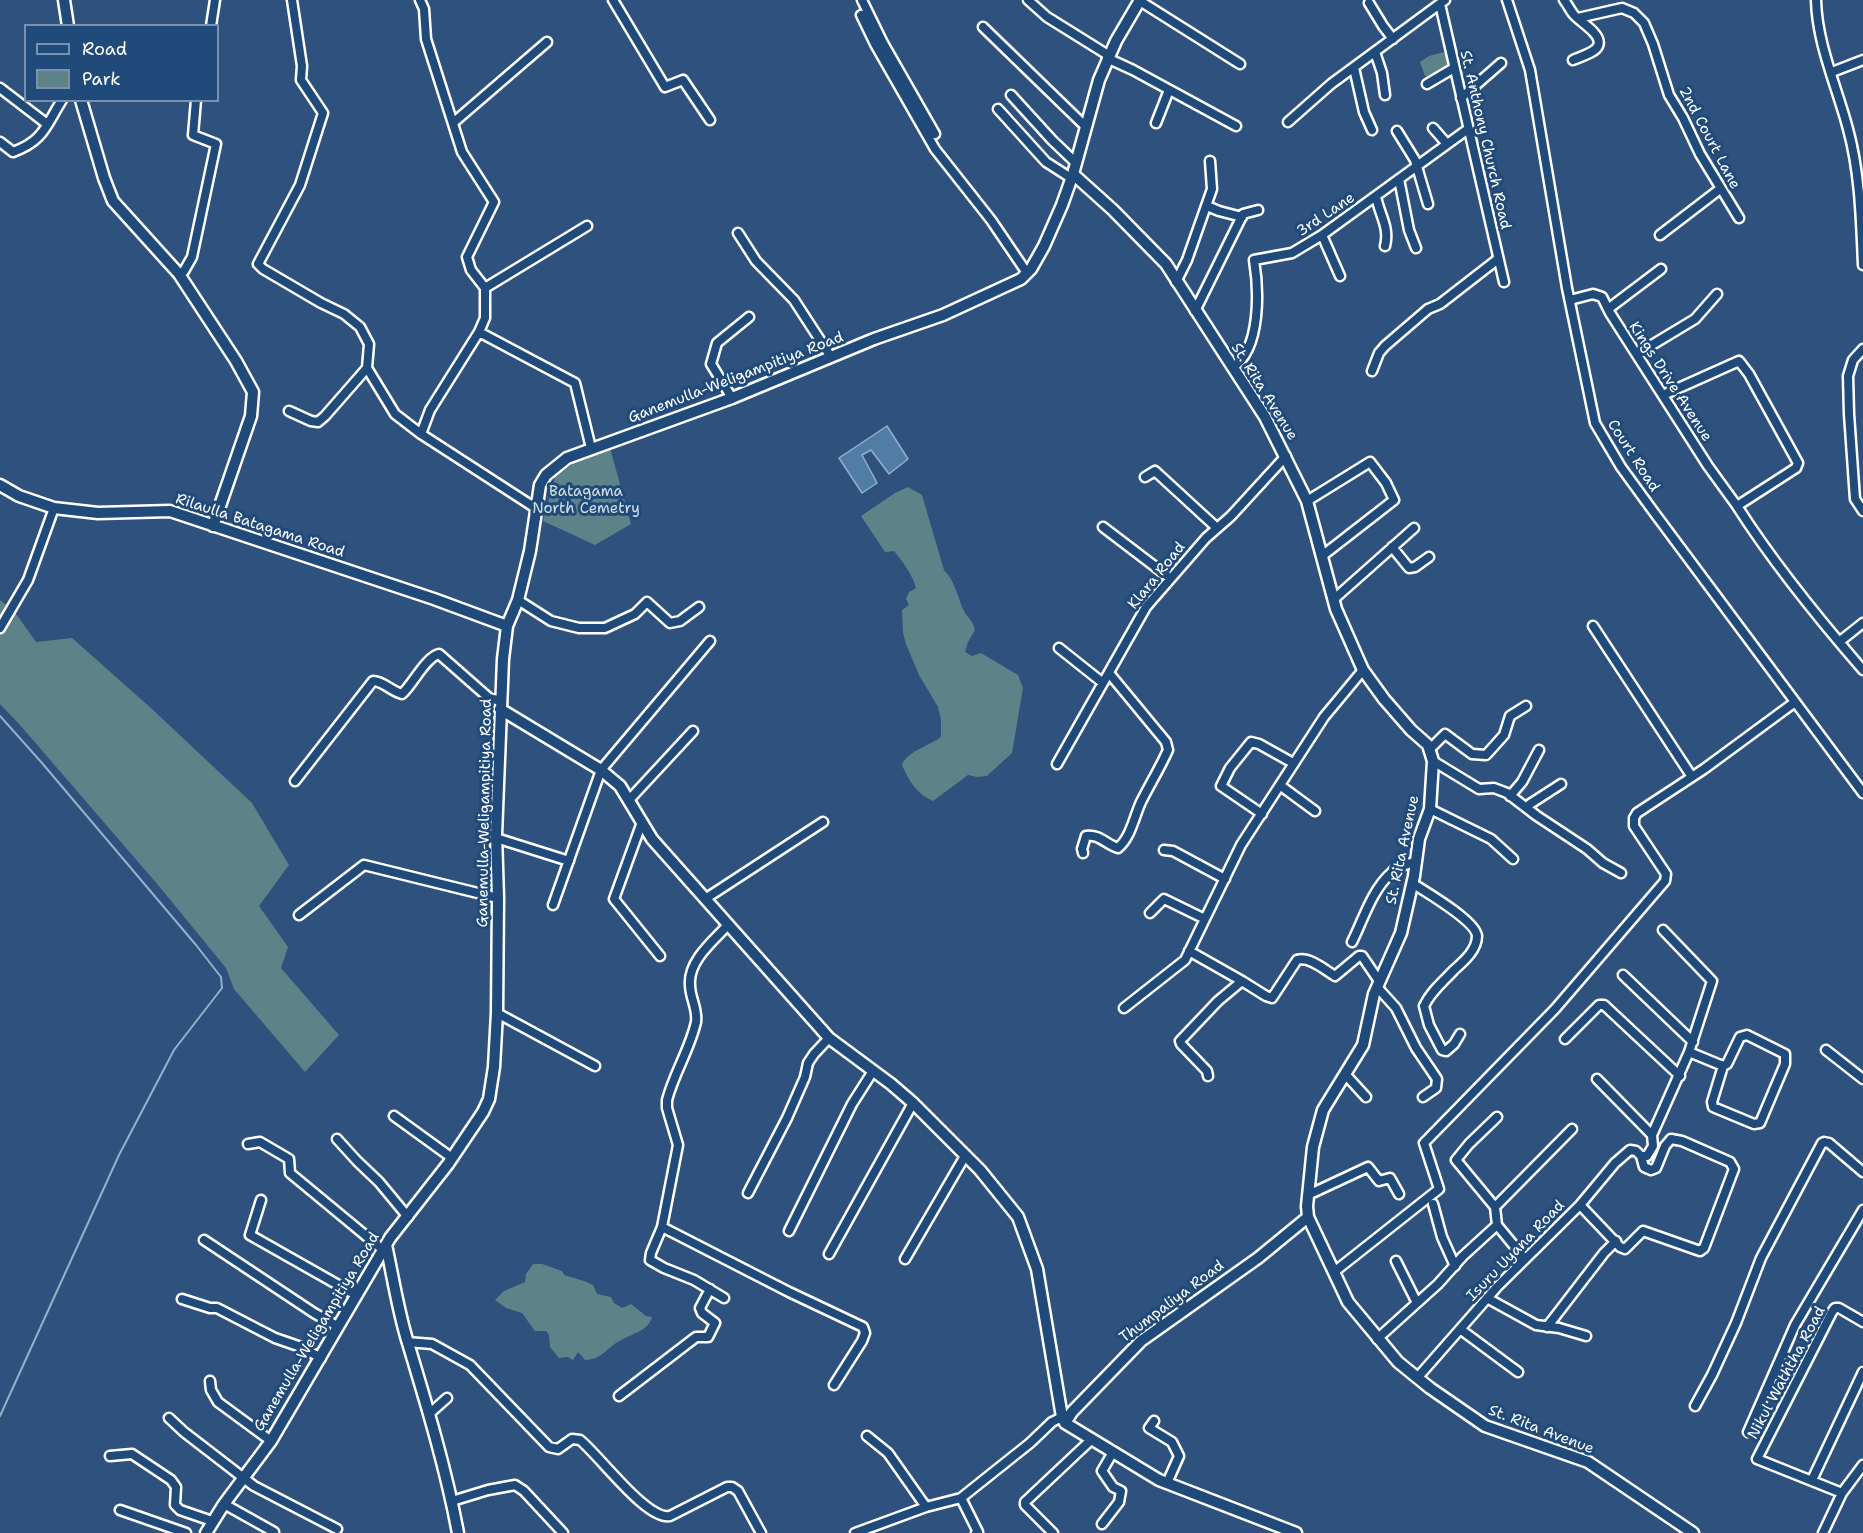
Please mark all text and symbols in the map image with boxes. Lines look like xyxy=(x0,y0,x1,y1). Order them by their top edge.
legend xyxy=(24,24,219,102)
text: Road xyxy=(82,37,127,61)
street label: St. Anthony Church Road xyxy=(1456,49,1514,231)
text: Park xyxy=(82,67,121,91)
street label: 2nd Court Lane xyxy=(1674,84,1744,192)
street label: 3rd Lane xyxy=(1294,189,1358,241)
street label: Kings Drive Avenue xyxy=(1625,319,1715,445)
street label: Ganemulla-Weligampitiya Road xyxy=(626,329,846,427)
street label: St. Rita Avenue xyxy=(1227,340,1301,444)
street label: Court Road xyxy=(1603,417,1663,495)
park label: Batagama North Cemetry xyxy=(532,483,640,518)
street label: Rilaulla Batagama Road xyxy=(173,490,347,562)
street label: Klara Road xyxy=(1124,539,1190,613)
street label: Ganemulla-Weligampitiya Road xyxy=(474,698,496,928)
street label: St. Rita Avenue xyxy=(1383,794,1423,906)
street label: Isuru Uyana Road xyxy=(1463,1197,1569,1305)
street label: Ganemulla-Weligampitiya Road xyxy=(250,1229,384,1435)
street label: Thumpaliya Road xyxy=(1116,1257,1228,1347)
street label: Nikul Waththa Road xyxy=(1744,1303,1830,1443)
street label: St. Rita Avenue xyxy=(1486,1402,1596,1458)

